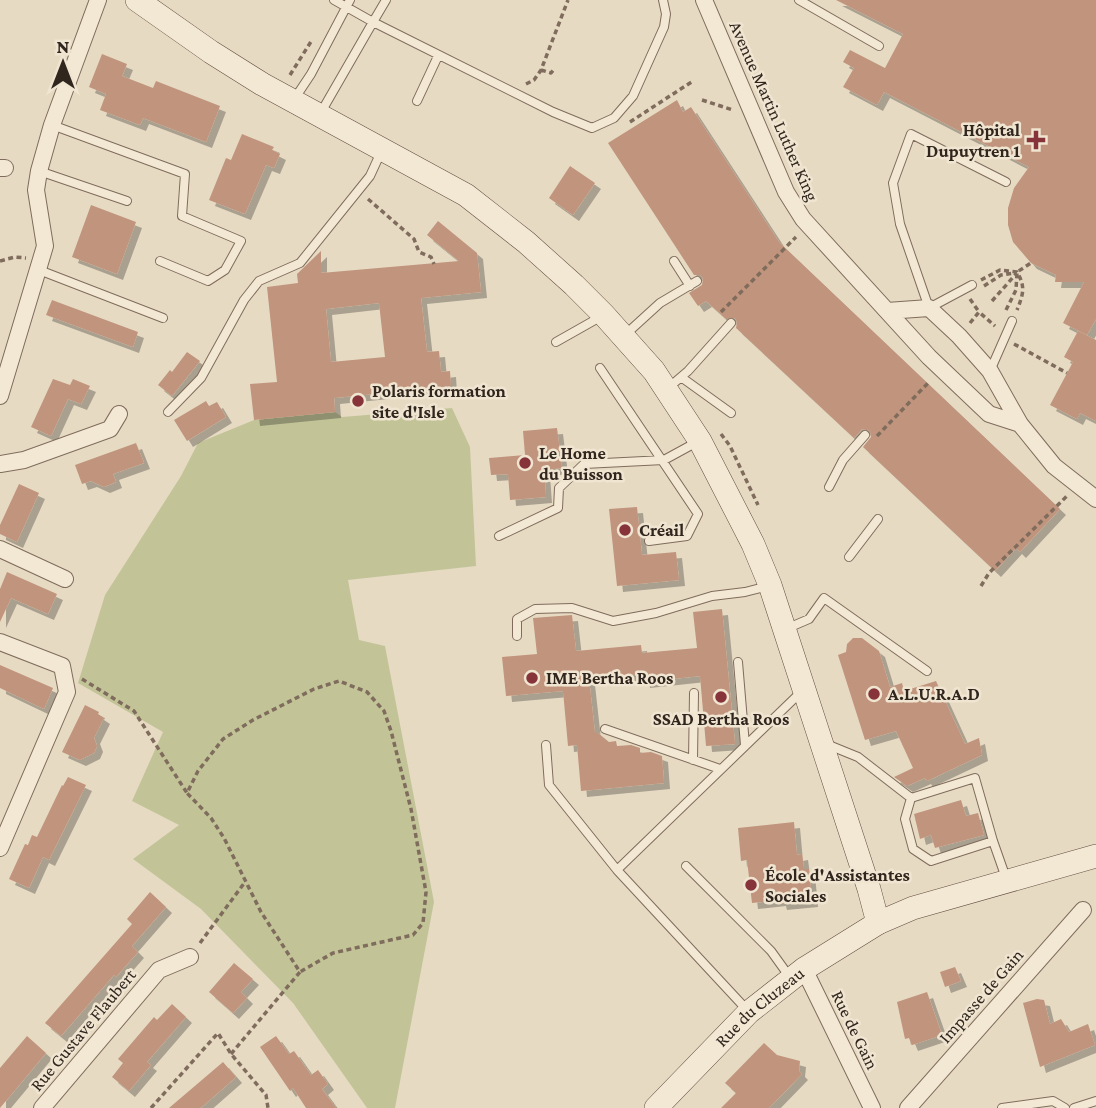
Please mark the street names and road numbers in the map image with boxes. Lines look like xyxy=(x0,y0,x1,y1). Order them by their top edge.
street label: Avenue Martin Luther King xyxy=(725,18,823,204)
street label: Impasse de Gain xyxy=(935,945,1027,1047)
street label: Rue du Cluzeau xyxy=(711,963,808,1051)
street label: Rue Gustave Flaubert xyxy=(26,964,141,1095)
street label: Rue de Gain xyxy=(827,987,883,1073)

